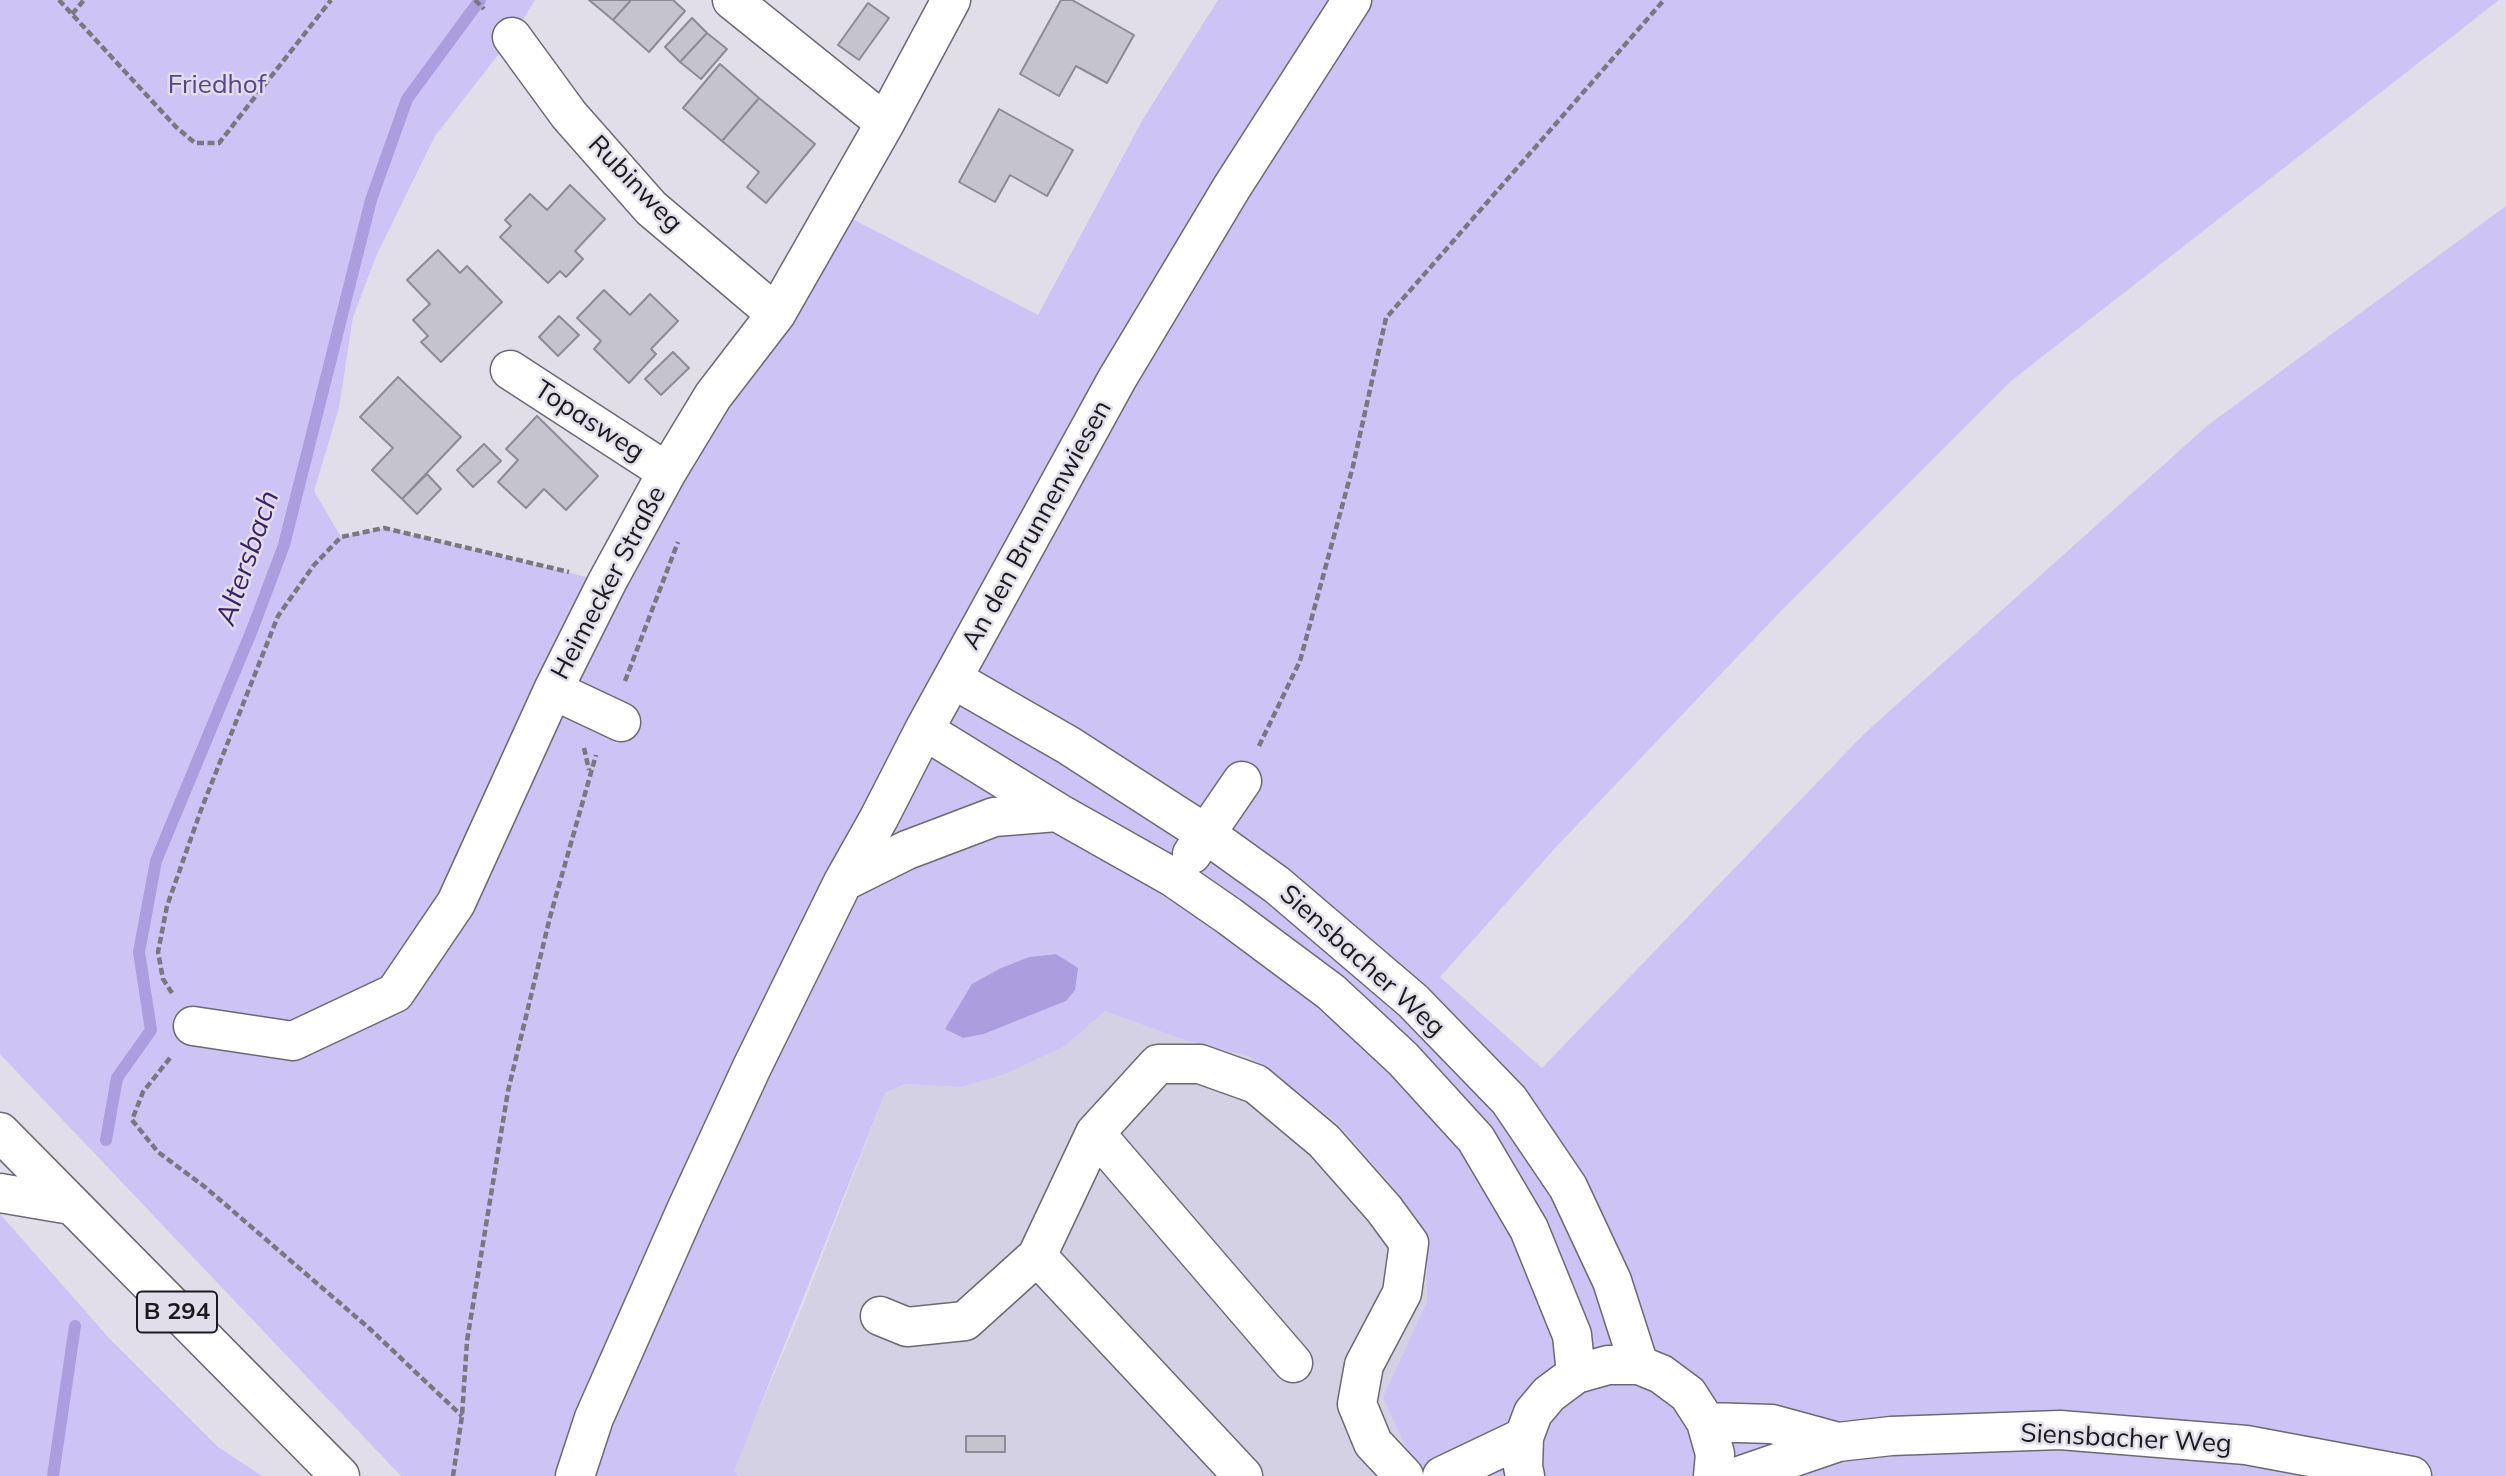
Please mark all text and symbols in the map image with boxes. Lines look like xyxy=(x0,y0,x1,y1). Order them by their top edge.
park label: Friedhof xyxy=(168,69,266,101)
street label: Rubinweg xyxy=(581,129,689,239)
street label: Topasweg xyxy=(528,374,650,468)
street label: An den Brunnenwiesen xyxy=(955,395,1119,655)
street label: Heimecker Straße xyxy=(545,481,673,685)
water label: Altersbach xyxy=(209,486,287,630)
street label: Siensbacher Weg xyxy=(1273,879,1451,1043)
road number: B 294 xyxy=(137,1292,217,1332)
street label: Siensbacher Weg xyxy=(2020,1418,2232,1460)

